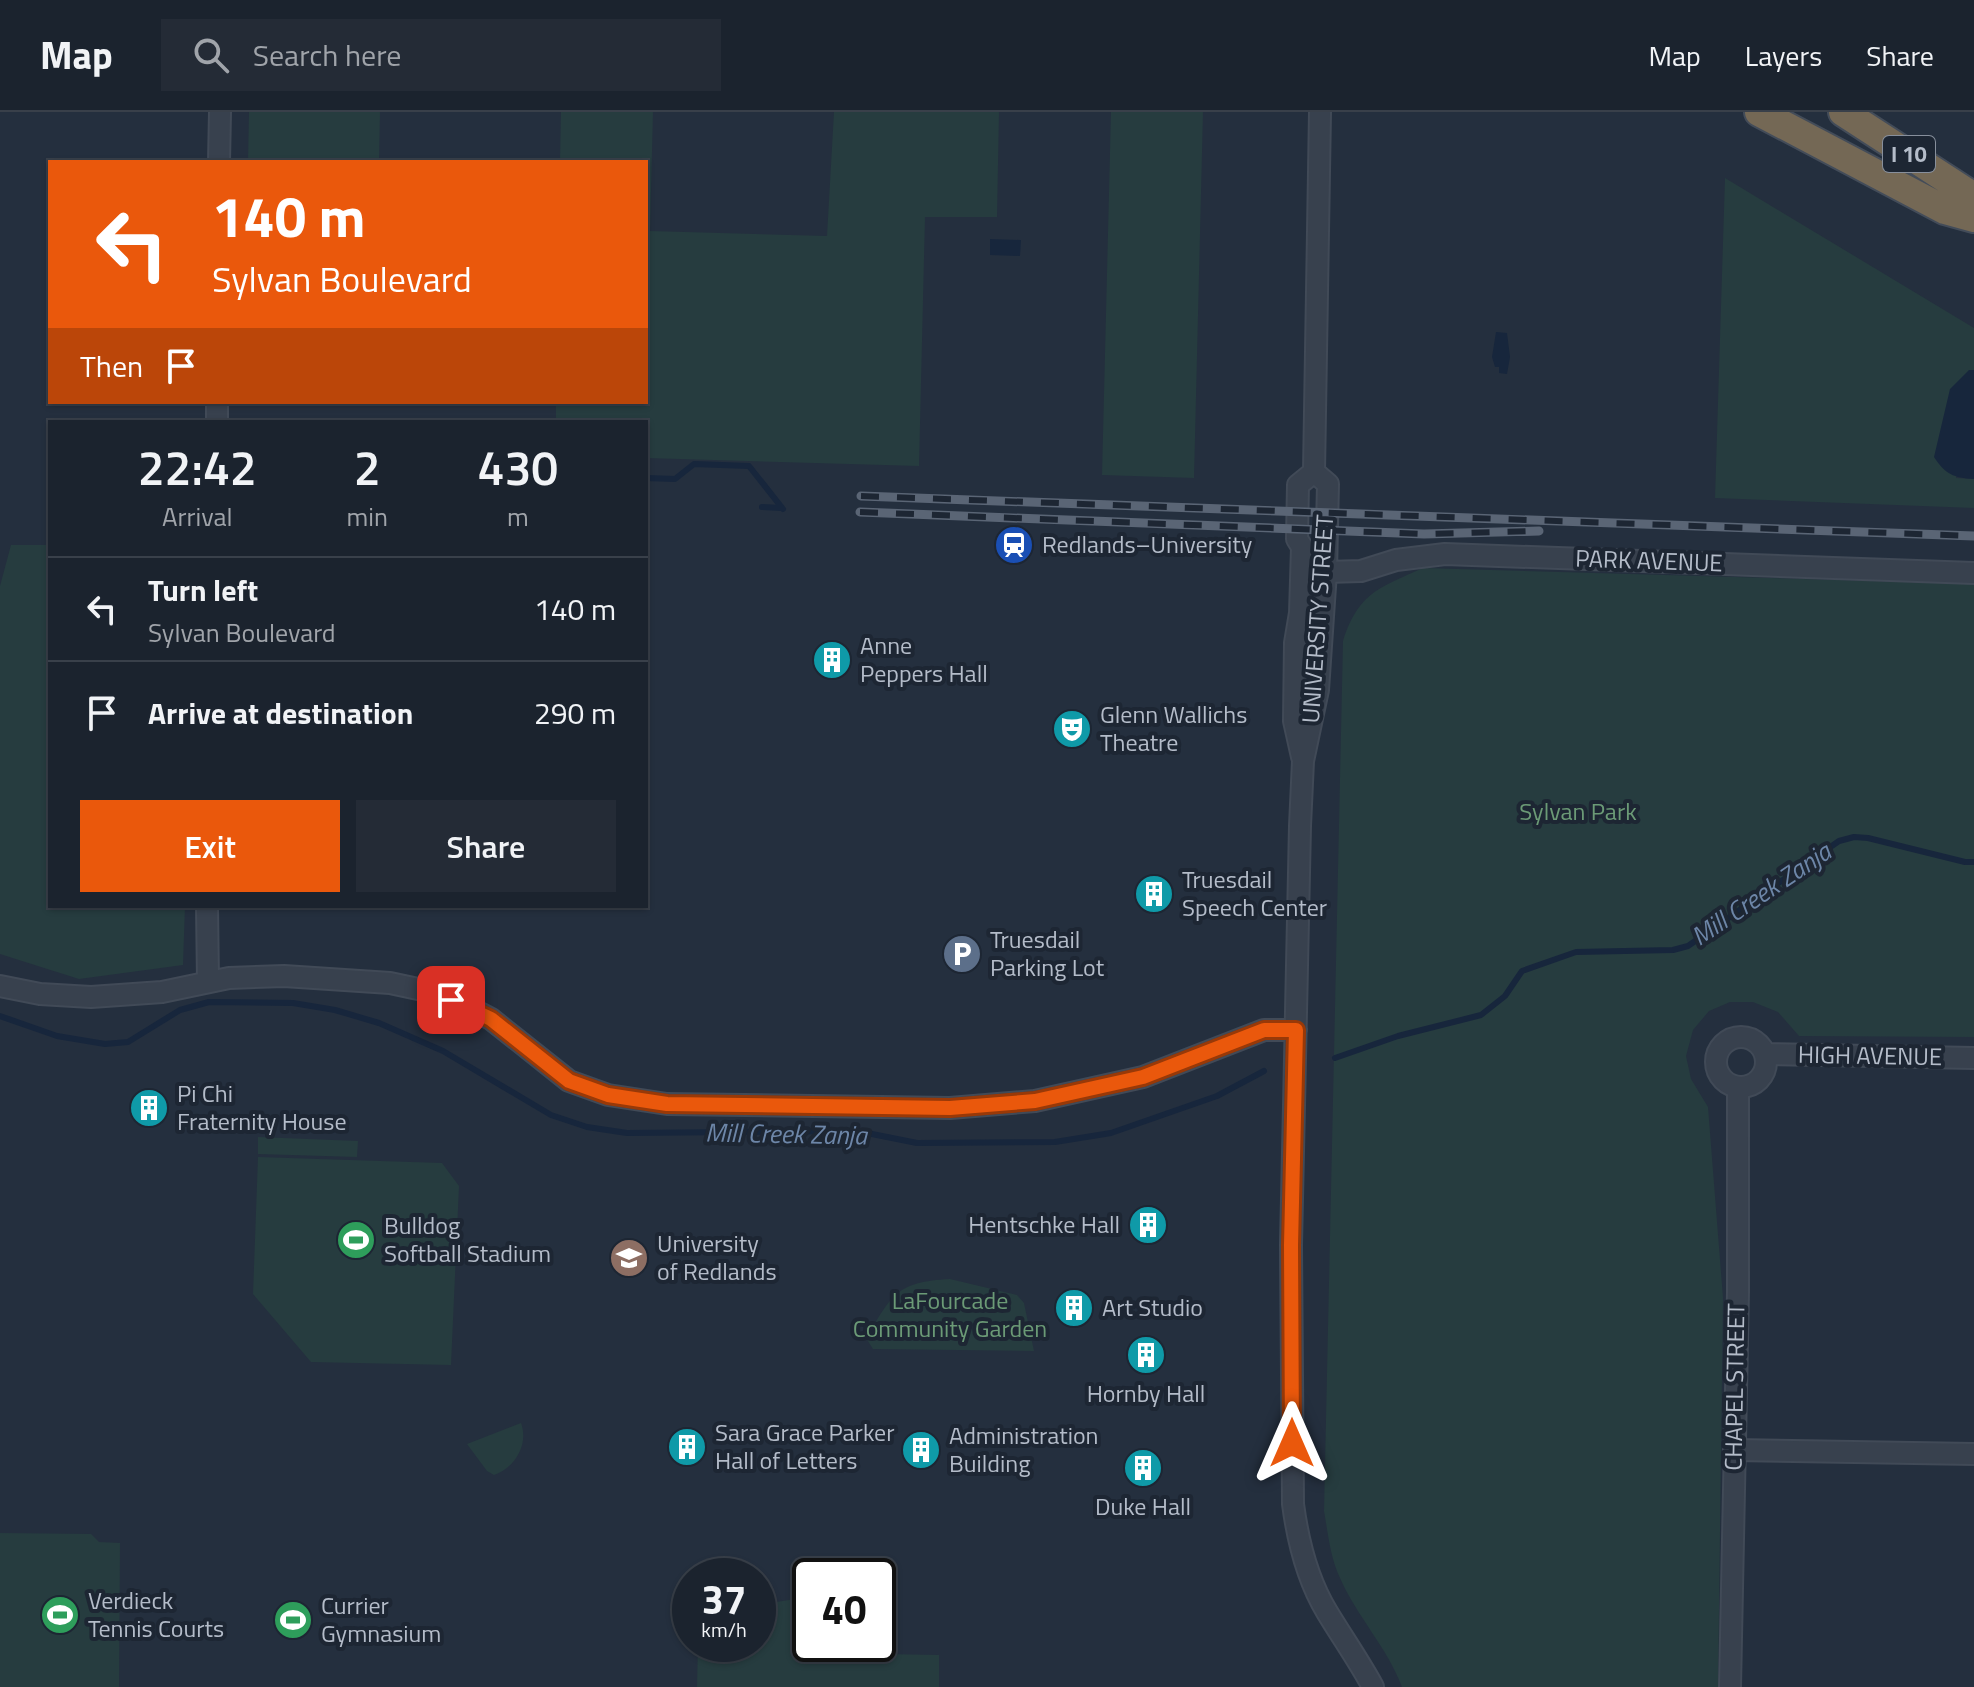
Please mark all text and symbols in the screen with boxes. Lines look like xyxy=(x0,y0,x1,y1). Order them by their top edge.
search box xyxy=(161,19,721,91)
text: Map xyxy=(40,26,113,84)
text: Search here xyxy=(253,32,402,78)
icon: search xyxy=(189,33,233,77)
text: Map xyxy=(1648,34,1701,77)
text: Layers xyxy=(1745,34,1822,77)
text: Share xyxy=(1866,34,1934,77)
road number: I 10 xyxy=(1883,136,1935,172)
text: 140 m xyxy=(212,174,365,259)
icon: left xyxy=(80,192,184,296)
text: Sylvan Boulevard xyxy=(212,251,472,306)
text: Then xyxy=(80,343,143,389)
icon: arrive xyxy=(159,344,203,388)
text: 22:42 xyxy=(138,431,257,504)
text: 2 xyxy=(354,431,381,504)
text: 430 xyxy=(478,431,558,504)
text: Arrival xyxy=(162,497,232,536)
text: min xyxy=(346,497,388,536)
text: m xyxy=(507,497,529,536)
street label: UNIVERSITY STREET xyxy=(1292,513,1342,724)
station icon: Redlands–University xyxy=(993,524,1035,566)
place label: Redlands–University xyxy=(1042,526,1253,562)
street label: PARK AVENUE xyxy=(1575,539,1723,581)
text: Turn left xyxy=(148,567,258,613)
text: 140 m xyxy=(534,586,616,632)
icon: left xyxy=(80,587,124,631)
text: Sylvan Boulevard xyxy=(148,613,336,652)
place label: Anne Peppers Hall xyxy=(860,627,988,691)
building icon: Anne Peppers Hall xyxy=(811,639,853,681)
text: Arrive at destination xyxy=(148,690,413,736)
text: 290 m xyxy=(534,690,616,736)
icon: arrive xyxy=(80,691,124,735)
place label: Glenn Wallichs Theatre xyxy=(1100,696,1247,760)
theatre icon: Glenn Wallichs Theatre xyxy=(1051,708,1093,750)
park label: Sylvan Park xyxy=(1519,793,1637,829)
button: Exit xyxy=(80,800,340,892)
button: Share xyxy=(356,800,616,892)
water label: Mill Creek Zanja xyxy=(1683,831,1840,955)
place label: Truesdail Speech Center xyxy=(1182,861,1327,925)
building icon: Truesdail Speech Center xyxy=(1133,873,1175,915)
place label: Truesdail Parking Lot xyxy=(990,921,1105,985)
parking icon: Truesdail Parking Lot xyxy=(941,933,983,975)
pin xyxy=(417,966,485,1034)
icon: arrive xyxy=(429,978,473,1022)
street label: HIGH AVENUE xyxy=(1798,1036,1942,1074)
place label: Pi Chi Fraternity House xyxy=(177,1075,347,1139)
building icon: Pi Chi Fraternity House xyxy=(128,1087,170,1129)
water label: Mill Creek Zanja xyxy=(705,1113,869,1154)
building icon: Hentschke Hall xyxy=(1127,1204,1169,1246)
place label: Hentschke Hall xyxy=(968,1206,1120,1242)
place label: Bulldog Softball Stadium xyxy=(384,1207,551,1271)
sports icon: Bulldog Softball Stadium xyxy=(335,1219,377,1261)
place label: University of Redlands xyxy=(657,1225,777,1289)
school or university icon: University of Redlands xyxy=(608,1237,650,1279)
park label: LaFourcade Community Garden xyxy=(853,1282,1047,1346)
building icon: Art Studio xyxy=(1053,1287,1095,1329)
place label: Art Studio xyxy=(1102,1289,1203,1325)
street label: CHAPEL STREET xyxy=(1715,1303,1753,1471)
building icon: Hornby Hall xyxy=(1125,1334,1167,1376)
place label: Hornby Hall xyxy=(1087,1375,1205,1411)
position arrow xyxy=(1250,1401,1334,1485)
place label: Sara Grace Parker Hall of Letters xyxy=(715,1414,895,1478)
place label: Administration Building xyxy=(949,1417,1098,1481)
building icon: Sara Grace Parker Hall of Letters xyxy=(666,1426,708,1468)
building icon: Administration Building xyxy=(900,1429,942,1471)
building icon: Duke Hall xyxy=(1122,1447,1164,1489)
place label: Duke Hall xyxy=(1095,1488,1191,1524)
speed limit sign: 40 xyxy=(792,1558,896,1662)
text: 37 xyxy=(702,1569,746,1630)
place label: Verdieck Tennis Courts xyxy=(88,1582,224,1646)
place label: Currier Gymnasium xyxy=(321,1587,441,1651)
sports icon: Verdieck Tennis Courts xyxy=(39,1594,81,1636)
sports icon: Currier Gymnasium xyxy=(272,1599,314,1641)
text: km/h xyxy=(701,1614,747,1645)

